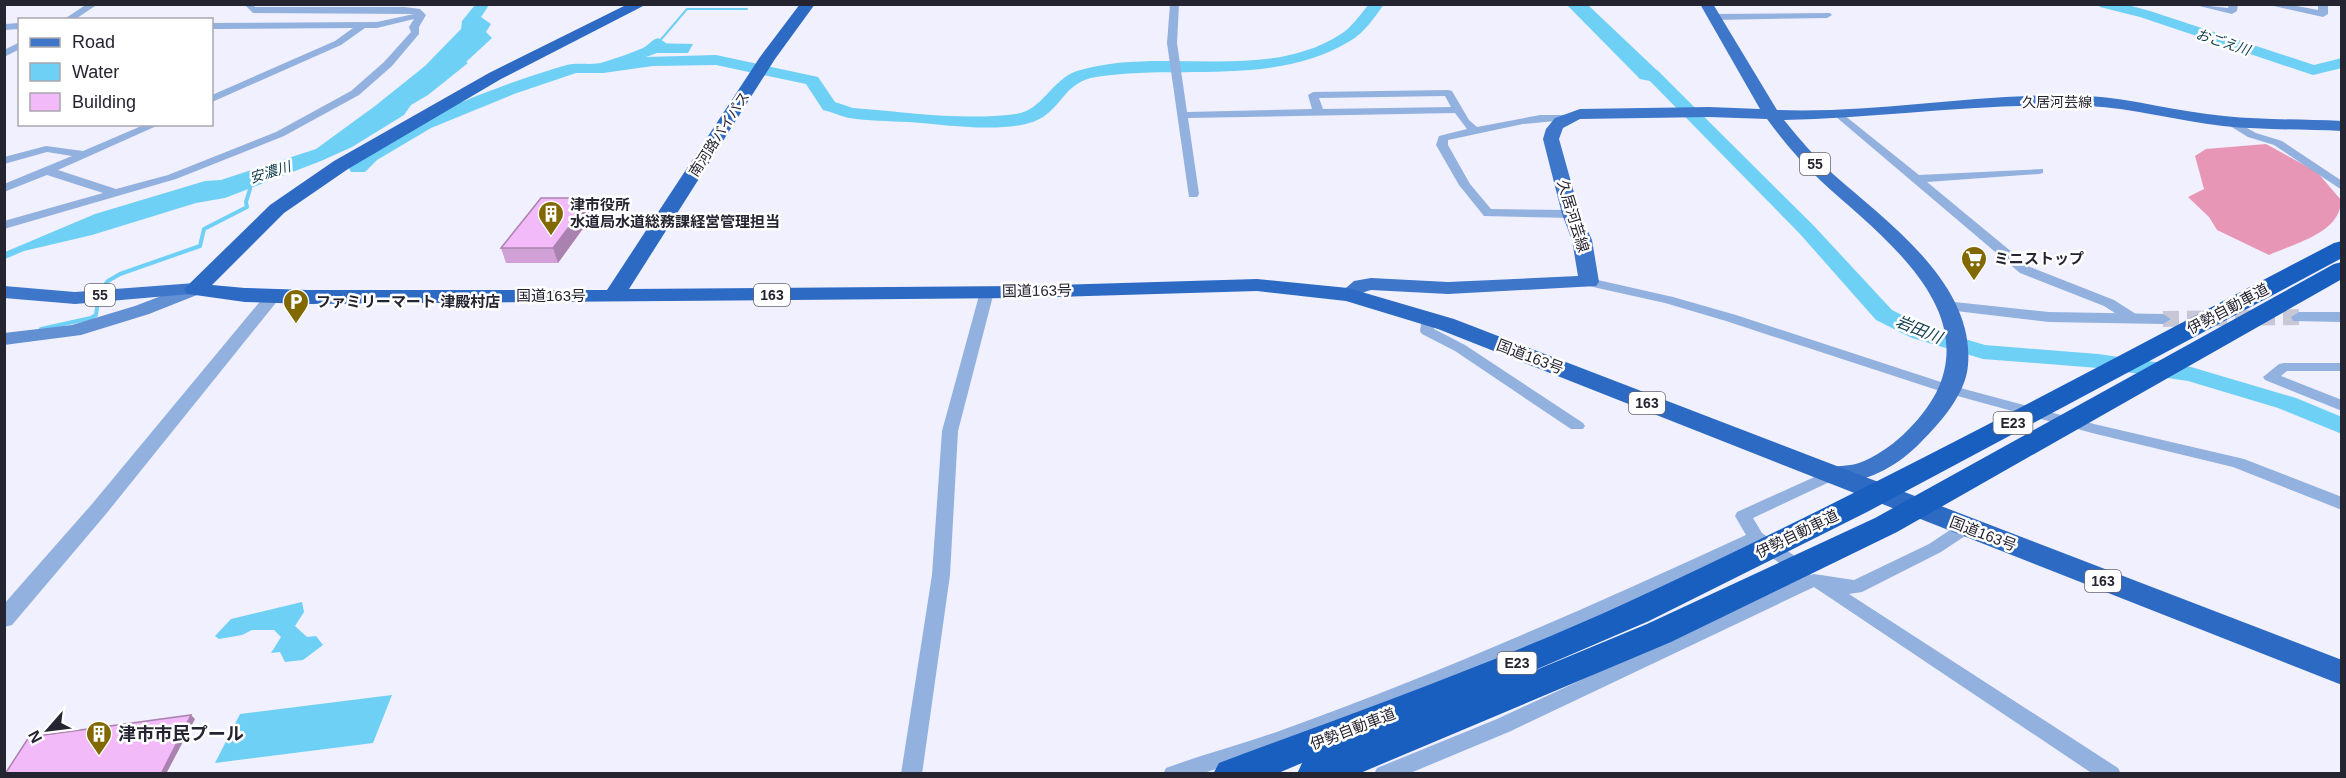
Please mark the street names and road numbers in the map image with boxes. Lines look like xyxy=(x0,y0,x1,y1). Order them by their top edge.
street label: 南河路バイパス xyxy=(686,89,752,179)
street label: 久居河芸線 xyxy=(2022,94,2092,110)
road number: 55 xyxy=(1800,153,1830,175)
street label: 久居河芸線 xyxy=(1554,177,1593,254)
street label: 伊勢自動車道 xyxy=(2184,280,2271,337)
street label: 国道163号 xyxy=(1002,281,1072,300)
road number: 55 xyxy=(85,284,115,306)
road number: 163 xyxy=(754,284,790,306)
street label: 国道163号 xyxy=(516,287,586,304)
street label: 国道163号 xyxy=(1494,336,1566,377)
road number: 163 xyxy=(1629,392,1665,414)
road number: E23 xyxy=(1994,412,2032,434)
street label: 伊勢自動車道 xyxy=(1753,506,1841,561)
street label: 国道163号 xyxy=(1947,513,2019,554)
road number: 163 xyxy=(2085,570,2121,592)
road number: E23 xyxy=(1498,652,1537,674)
street label: 伊勢自動車道 xyxy=(1308,704,1398,753)

